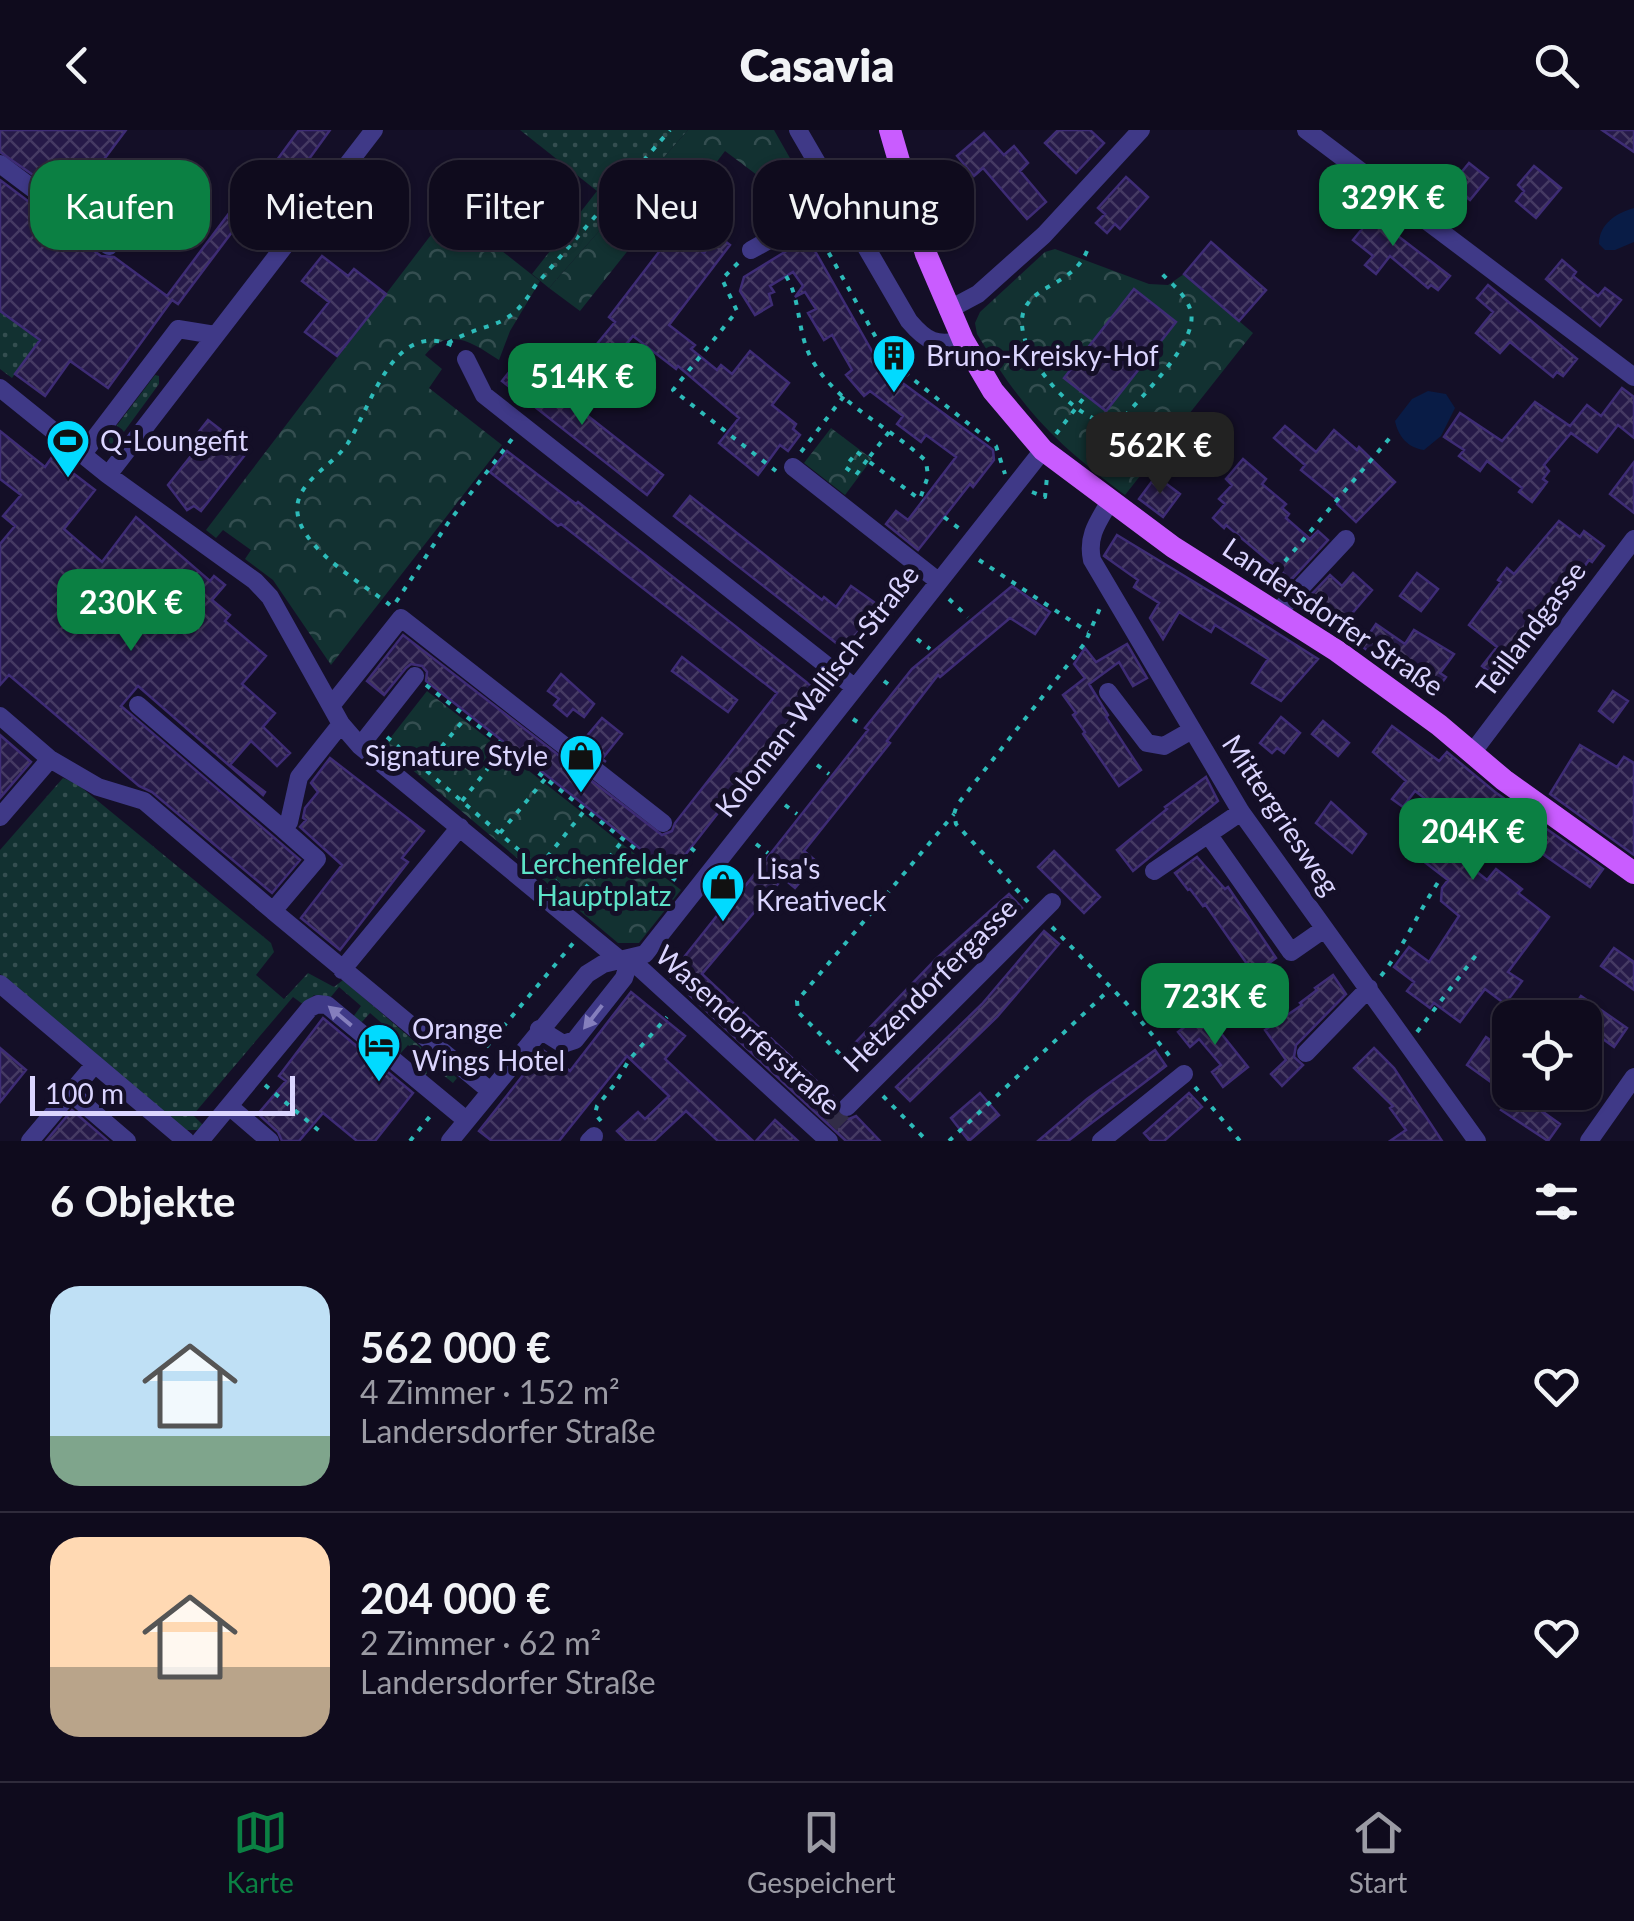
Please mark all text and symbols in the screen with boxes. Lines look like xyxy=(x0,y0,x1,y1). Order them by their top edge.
icon: back xyxy=(50,38,105,93)
text: Casavia xyxy=(739,38,895,92)
icon: search xyxy=(1529,38,1584,93)
chip: Kaufen xyxy=(30,160,210,250)
chip: Mieten xyxy=(230,160,409,250)
chip: Filter xyxy=(429,160,579,250)
chip: Neu xyxy=(599,160,733,250)
chip: Wohnung xyxy=(753,160,974,250)
pin: 329K € xyxy=(1312,164,1474,249)
text: 329K € xyxy=(1341,177,1445,216)
building icon: Bruno-Kreisky-Hof xyxy=(871,333,917,394)
place label: Bruno-Kreisky-Hof xyxy=(926,338,1159,372)
pin: 514K € xyxy=(501,343,663,428)
text: 514K € xyxy=(530,356,634,395)
pin: 562K € xyxy=(1079,412,1241,497)
sports icon: Q-Loungefit xyxy=(45,418,91,479)
place label: Q-Loungefit xyxy=(100,423,248,457)
text: 562K € xyxy=(1108,425,1212,464)
street label: Landersdorfer Straße xyxy=(1217,530,1450,703)
street label: Teillandgasse xyxy=(1468,554,1592,703)
street label: Koloman-Wallisch-Straße xyxy=(707,558,925,823)
pin: 230K € xyxy=(50,569,212,654)
text: 230K € xyxy=(79,582,183,621)
street label: Mittergriesweg xyxy=(1216,728,1348,901)
shop icon: Signature Style xyxy=(558,733,604,794)
place label: Signature Style xyxy=(365,738,548,772)
pin: 204K € xyxy=(1392,798,1554,883)
text: 204K € xyxy=(1421,811,1525,850)
park label: Lerchenfelder Hauptplatz xyxy=(520,846,688,912)
place label: Lisa's Kreativeck xyxy=(756,851,887,917)
shop icon: Lisa's Kreativeck xyxy=(700,862,746,923)
street label: Hetzendorfergasse xyxy=(835,890,1023,1078)
street label: Wasendorferstraße xyxy=(649,937,848,1121)
pin: 723K € xyxy=(1134,963,1296,1048)
text: 723K € xyxy=(1163,976,1267,1015)
map controls xyxy=(1492,1000,1602,1110)
button: locate xyxy=(1492,1000,1602,1110)
one-way arrow xyxy=(583,1004,604,1030)
one-way arrow xyxy=(328,1006,353,1027)
place label: Orange Wings Hotel xyxy=(412,1011,565,1077)
hotel icon: Orange Wings Hotel xyxy=(356,1022,402,1083)
scale bar xyxy=(30,1071,295,1116)
text: 100 m xyxy=(45,1076,124,1110)
icon: filters xyxy=(1529,1174,1584,1229)
text: 6 Objekte xyxy=(50,1176,235,1226)
text: 562 000 € xyxy=(360,1322,551,1372)
icon: home xyxy=(130,1326,250,1446)
icon: heart xyxy=(1529,1359,1584,1414)
text: 4 Zimmer · 152 m² xyxy=(360,1372,620,1411)
text: Landersdorfer Straße xyxy=(360,1411,656,1450)
text: 204 000 € xyxy=(360,1573,551,1623)
icon: home xyxy=(130,1577,250,1697)
icon: heart xyxy=(1529,1610,1584,1665)
text: 2 Zimmer · 62 m² xyxy=(360,1623,601,1662)
text: Landersdorfer Straße xyxy=(360,1662,656,1701)
tab: Karte xyxy=(227,1805,294,1899)
tab: Gespeichert xyxy=(747,1805,895,1899)
tab: Start xyxy=(1349,1805,1407,1899)

